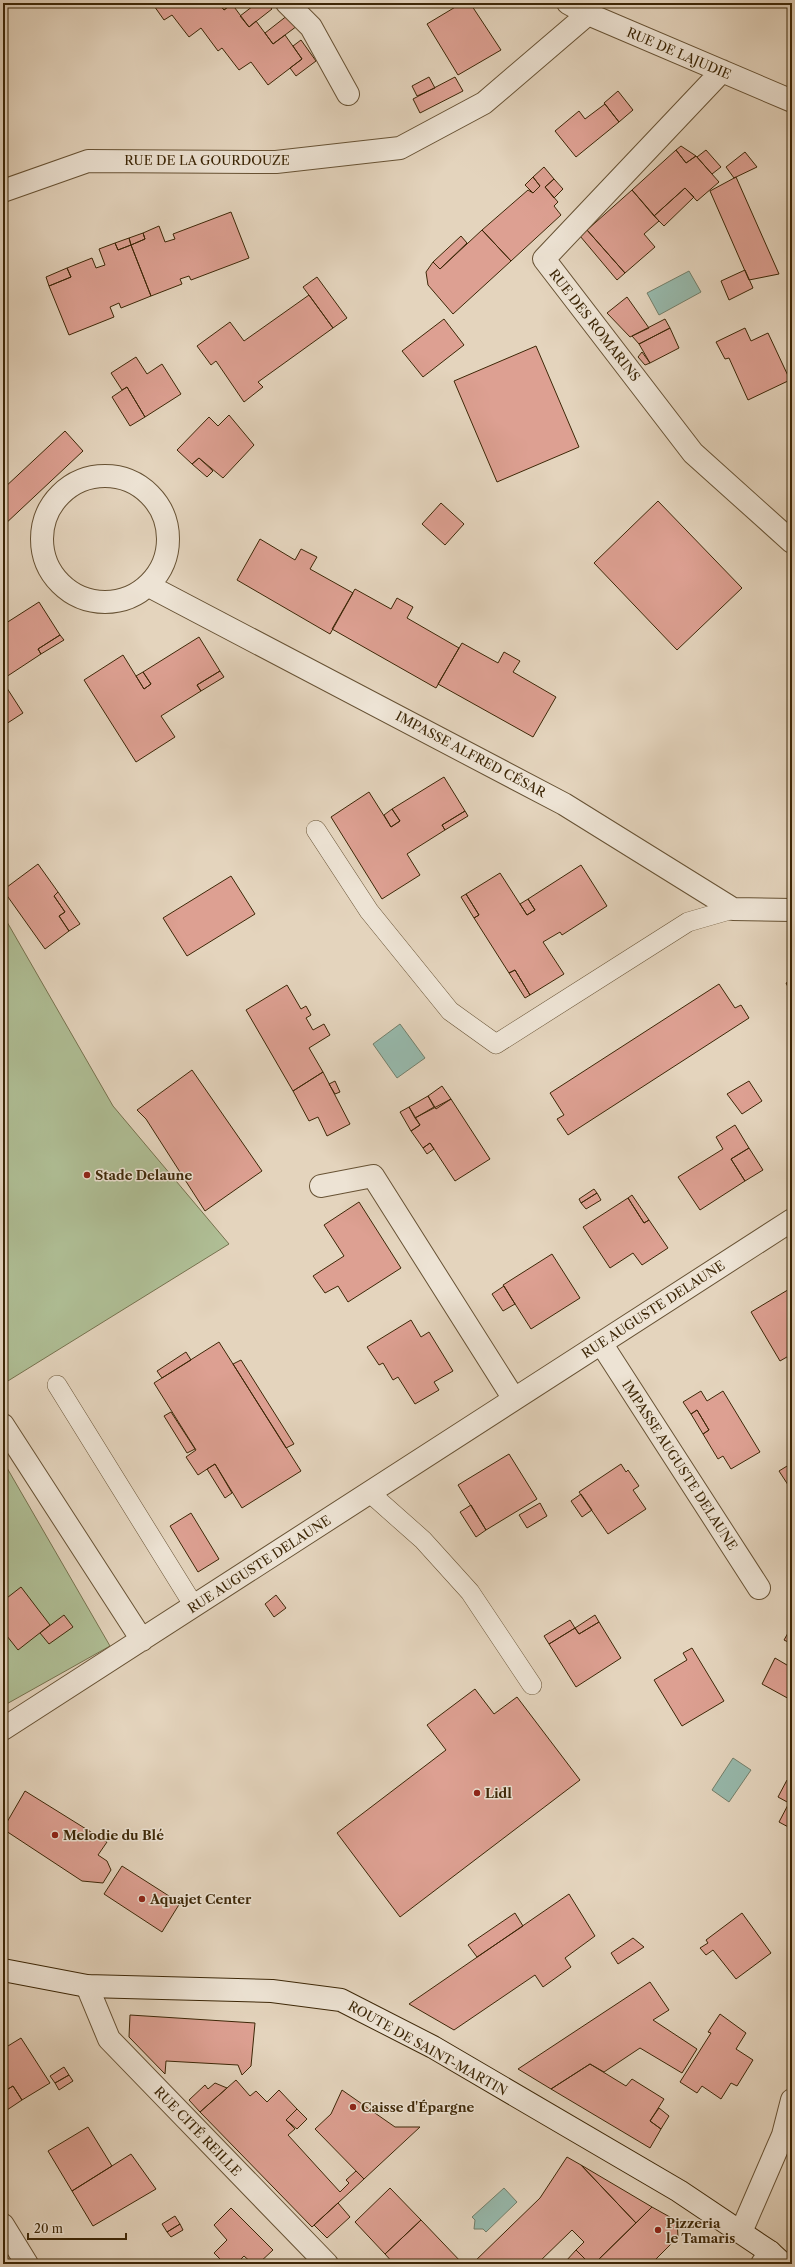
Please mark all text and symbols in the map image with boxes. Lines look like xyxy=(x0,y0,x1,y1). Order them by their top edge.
street label: RUE DE LAJUDIE xyxy=(624,24,734,82)
street label: RUE DE LA GOURDOUZE xyxy=(124,152,290,168)
street label: RUE DES ROMARINS xyxy=(546,266,644,385)
street label: IMPASSE ALFRED CÉSAR xyxy=(393,708,550,801)
place label: Stade Delaune xyxy=(95,1167,192,1183)
marker: Stade Delaune xyxy=(82,1170,92,1180)
street label: RUE AUGUSTE DELAUNE xyxy=(578,1257,728,1361)
street label: IMPASSE AUGUSTE DELAUNE xyxy=(619,1377,741,1553)
street label: RUE AUGUSTE DELAUNE xyxy=(184,1512,334,1616)
place label: Lidl xyxy=(485,1785,512,1801)
marker: Lidl xyxy=(472,1788,482,1798)
place label: Melodie du Blé xyxy=(63,1827,164,1843)
marker: Melodie du Blé xyxy=(50,1830,60,1840)
place label: Aquajet Center xyxy=(149,1891,252,1907)
marker: Aquajet Center xyxy=(137,1894,147,1904)
street label: ROUTE DE SAINT-MARTIN xyxy=(345,1997,511,2099)
street label: RUE CITÉ REILLE xyxy=(151,2083,245,2179)
place label: Caisse d'Épargne xyxy=(361,2099,475,2115)
marker: Caisse d'Épargne xyxy=(348,2102,358,2112)
scale bar xyxy=(28,2215,126,2241)
place label: Pizzeria le Tamaris xyxy=(666,2215,735,2246)
text: 20 m xyxy=(34,2221,63,2236)
marker: Pizzeria le Tamaris xyxy=(653,2225,663,2235)

